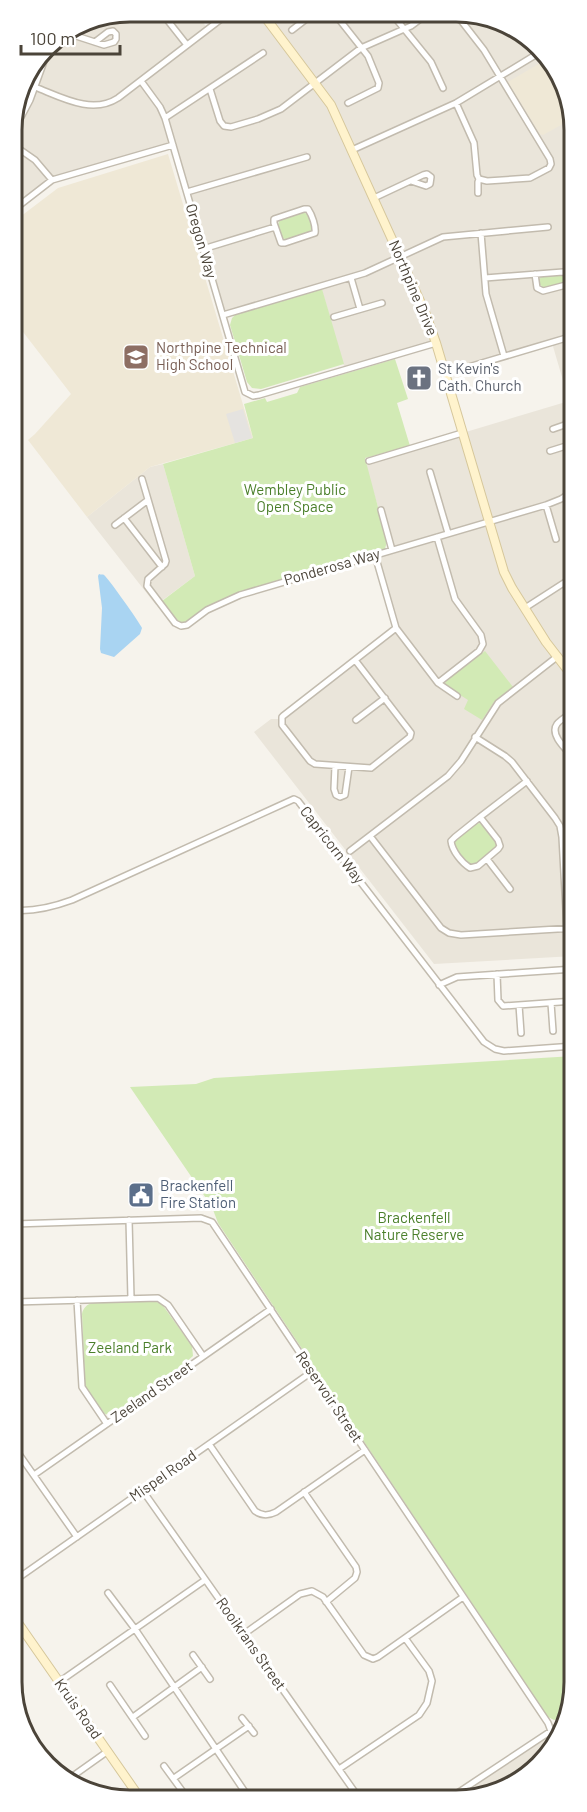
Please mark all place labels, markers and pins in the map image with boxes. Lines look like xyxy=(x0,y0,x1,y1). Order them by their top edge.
place label: Northpine Technical High School xyxy=(156,338,287,373)
school or university icon: Northpine Technical High School xyxy=(121,342,151,372)
place label: St Kevin's Cath. Church xyxy=(438,359,522,394)
church icon: St Kevin's Cath. Church xyxy=(404,363,434,393)
place label: Brackenfell Fire Station xyxy=(160,1176,236,1211)
public building icon: Brackenfell Fire Station xyxy=(126,1180,156,1210)

